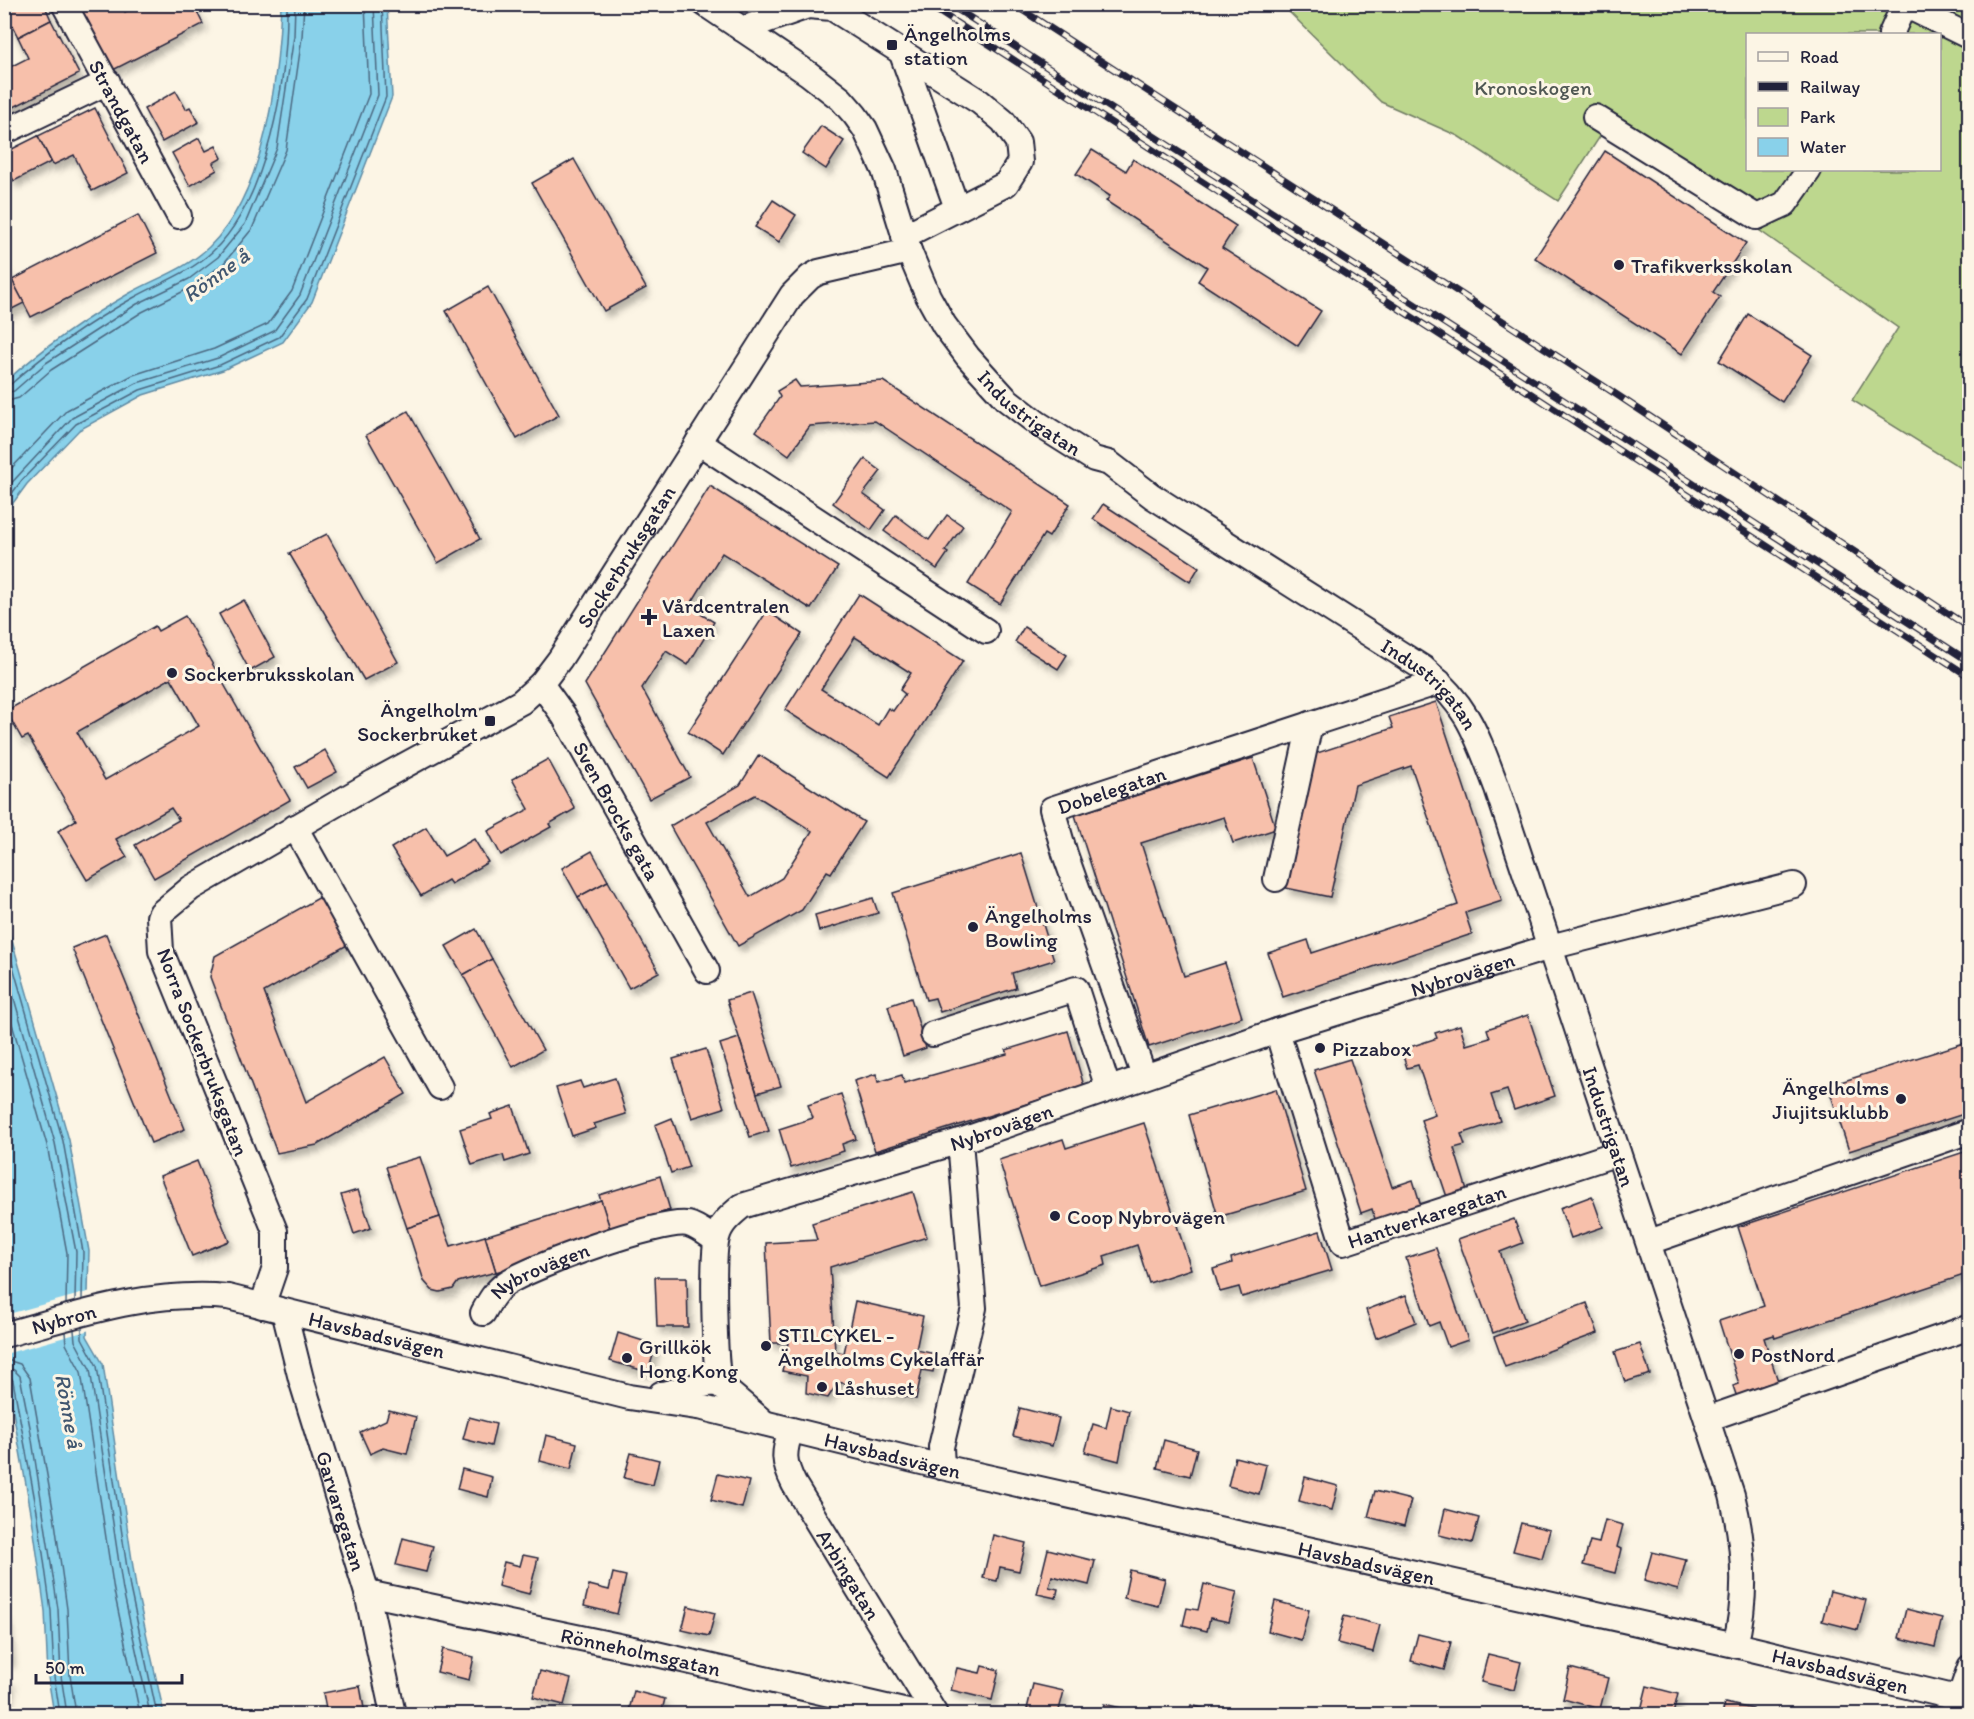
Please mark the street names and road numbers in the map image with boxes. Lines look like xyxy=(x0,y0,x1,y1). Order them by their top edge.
street label: Strandgatan xyxy=(84,55,160,167)
street label: Industrigatan xyxy=(973,364,1086,460)
street label: Sockerbruksgatan xyxy=(571,480,680,632)
street label: Industrigatan xyxy=(1377,632,1484,734)
street label: Sven Brocks gata xyxy=(568,737,666,885)
street label: Dobelegatan xyxy=(1054,760,1169,819)
street label: Norra Sockerbruksgatan xyxy=(152,945,254,1159)
street label: Nybrovägen xyxy=(1408,946,1518,1002)
street label: Industrigatan xyxy=(1578,1063,1641,1190)
street label: Nybrovägen xyxy=(947,1097,1056,1156)
street label: Hantverkaregatan xyxy=(1344,1178,1509,1253)
street label: Nybrovägen xyxy=(484,1236,593,1304)
street label: Nybron xyxy=(29,1298,99,1339)
street label: Havsbadsvägen xyxy=(306,1305,448,1363)
street label: Havsbadsvägen xyxy=(822,1426,963,1483)
street label: Garvaregatan xyxy=(311,1448,372,1574)
street label: Arbingatan xyxy=(812,1524,887,1624)
street label: Havsbadsvägen xyxy=(1296,1535,1437,1590)
street label: Rönneholmsgatan xyxy=(559,1622,723,1681)
street label: Havsbadsvägen xyxy=(1770,1642,1911,1698)

